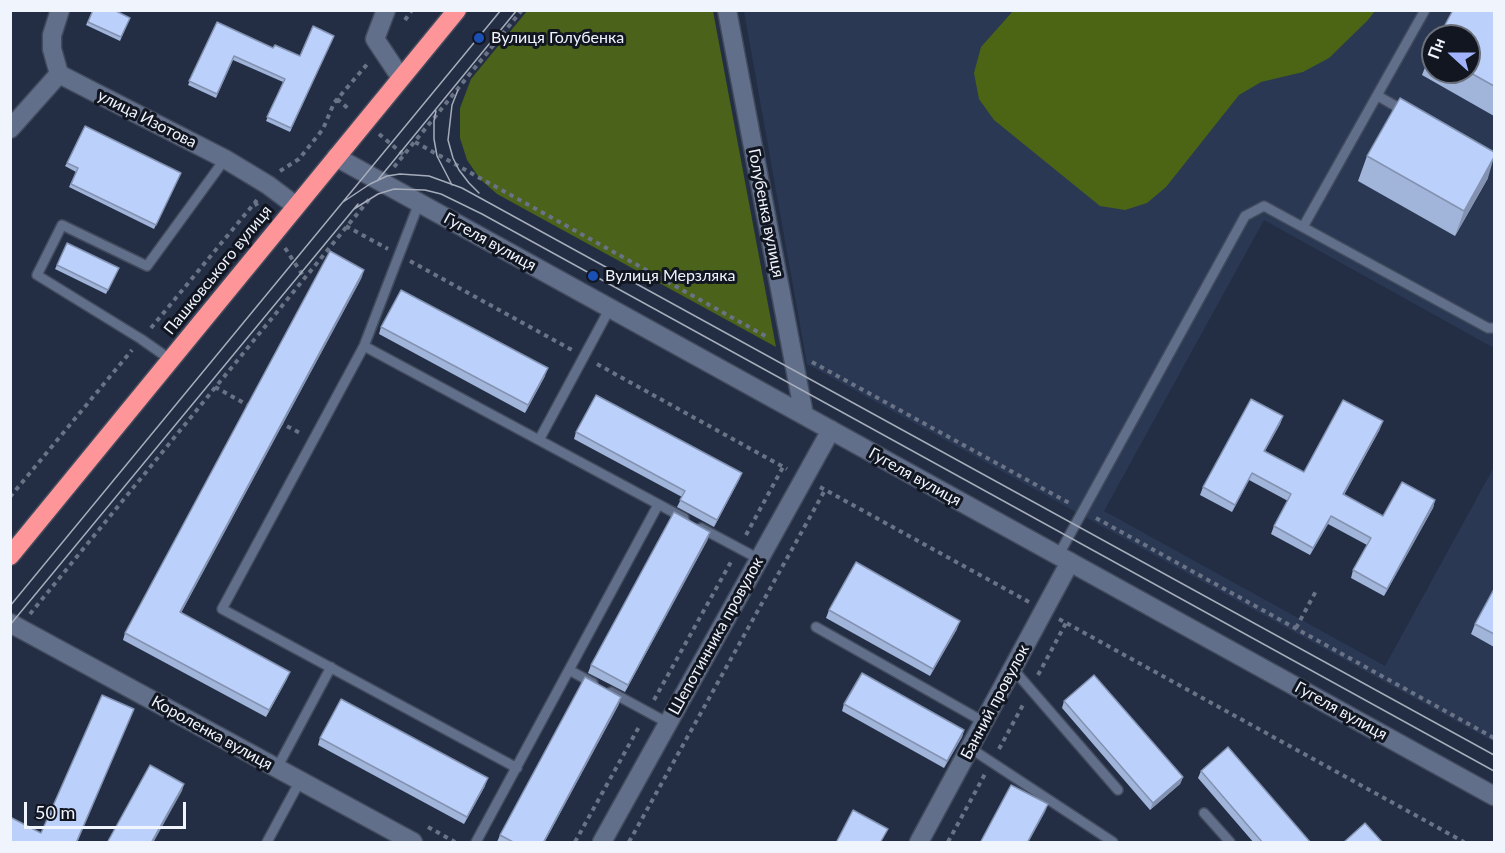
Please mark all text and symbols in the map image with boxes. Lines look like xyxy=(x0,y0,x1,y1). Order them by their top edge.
north arrow xyxy=(1421,24,1481,84)
place label: Вулиця Голубенка xyxy=(491,28,624,48)
marker: Вулиця Голубенка xyxy=(472,31,486,45)
text: Пн xyxy=(1423,35,1448,61)
street label: улица Изотова xyxy=(94,86,200,152)
street label: Голубенка вулиця xyxy=(744,147,788,279)
street label: Пашковського вулиця xyxy=(160,202,276,338)
street label: Гугеля вулиця xyxy=(440,209,540,275)
place label: Вулиця Мерзляка xyxy=(605,266,735,286)
marker: Вулиця Мерзляка xyxy=(586,269,600,283)
street label: Гугеля вулиця xyxy=(865,444,965,510)
street label: Шепотинника провулок xyxy=(665,554,767,718)
street label: Банний провулок xyxy=(957,641,1033,763)
street label: Гугеля вулиця xyxy=(1291,678,1391,744)
street label: Короленка вулиця xyxy=(148,692,276,774)
scale bar xyxy=(27,790,189,828)
text: 50 m xyxy=(35,801,75,823)

